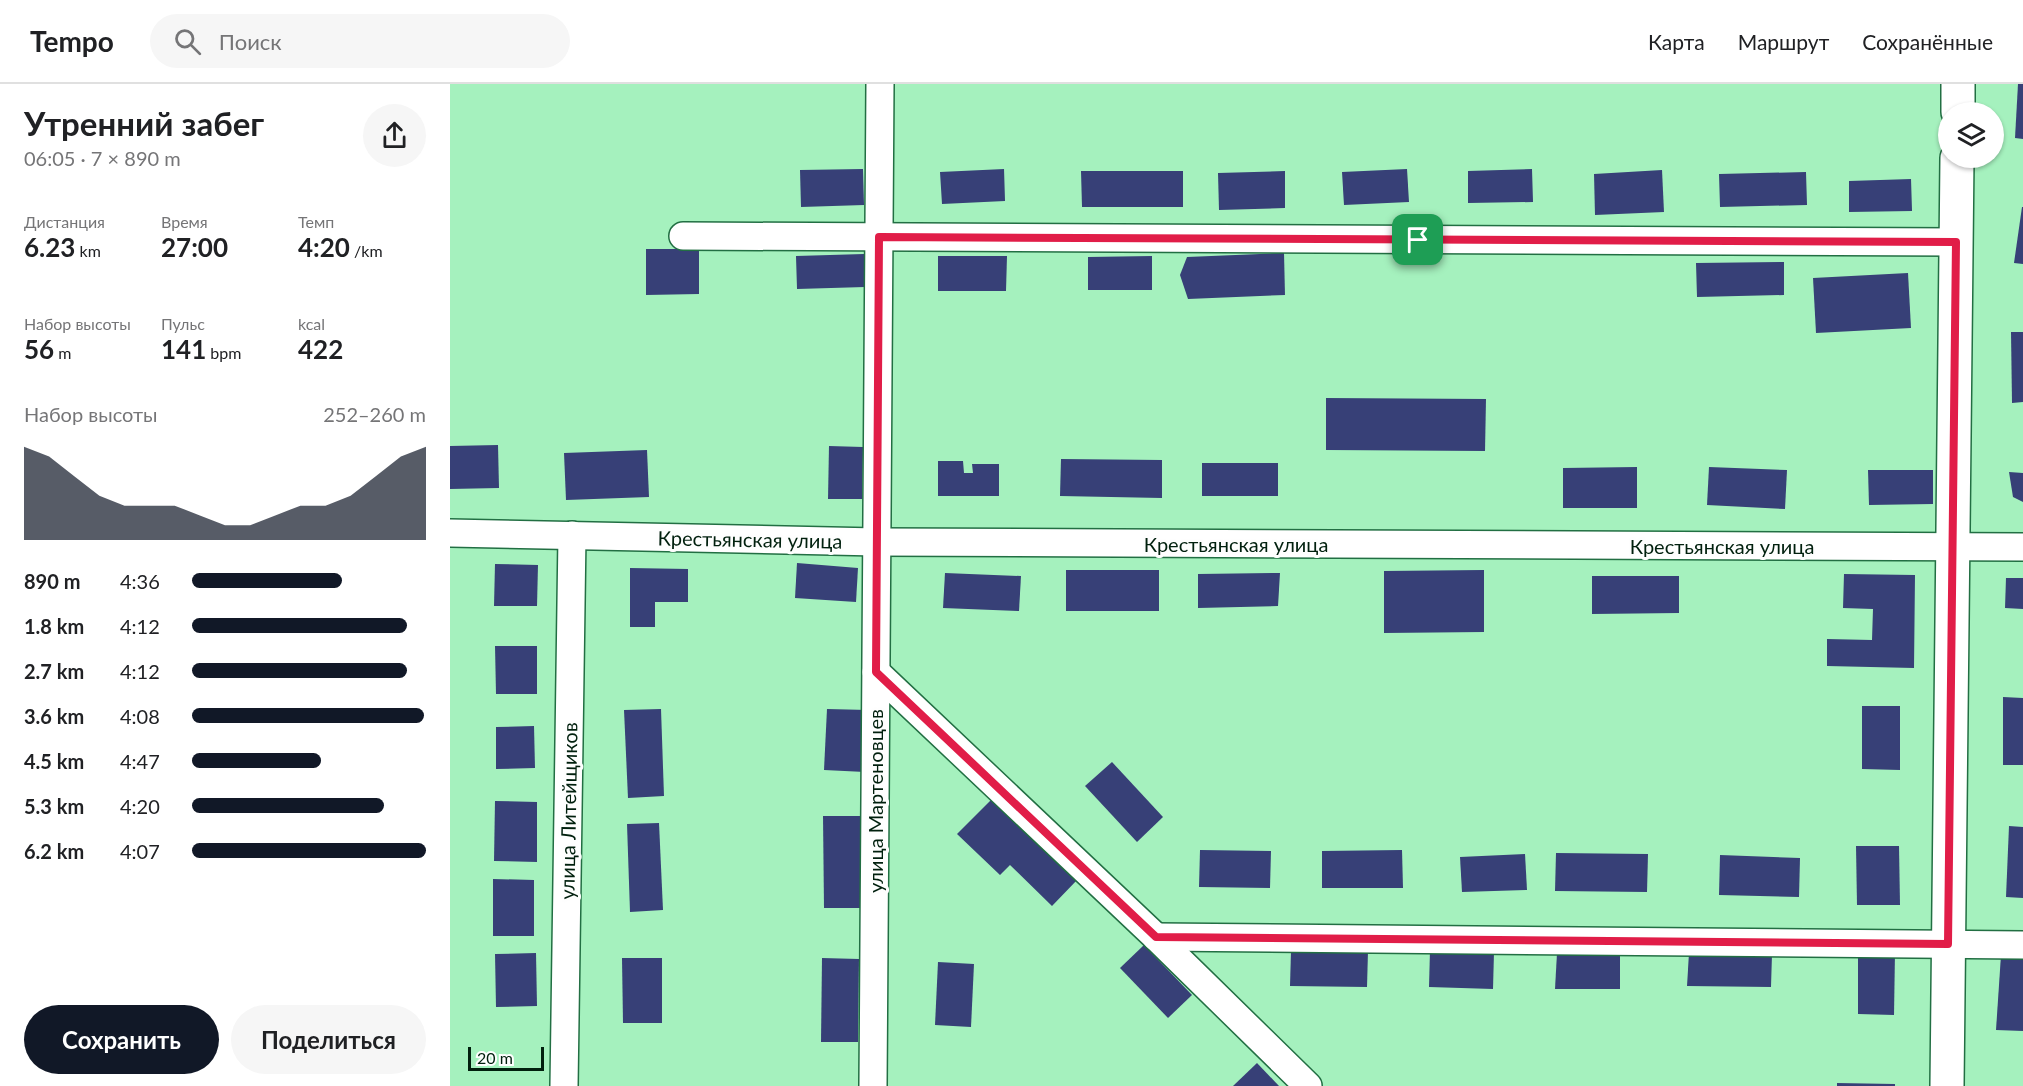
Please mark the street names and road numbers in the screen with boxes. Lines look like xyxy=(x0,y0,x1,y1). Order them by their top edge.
street label: Крестьянская улица xyxy=(657,525,843,553)
street label: Крестьянская улица xyxy=(1144,532,1328,556)
street label: Крестьянская улица xyxy=(1630,534,1814,558)
street label: улица Мартеновцев xyxy=(863,709,887,893)
street label: улица Литейщиков xyxy=(554,722,582,900)

